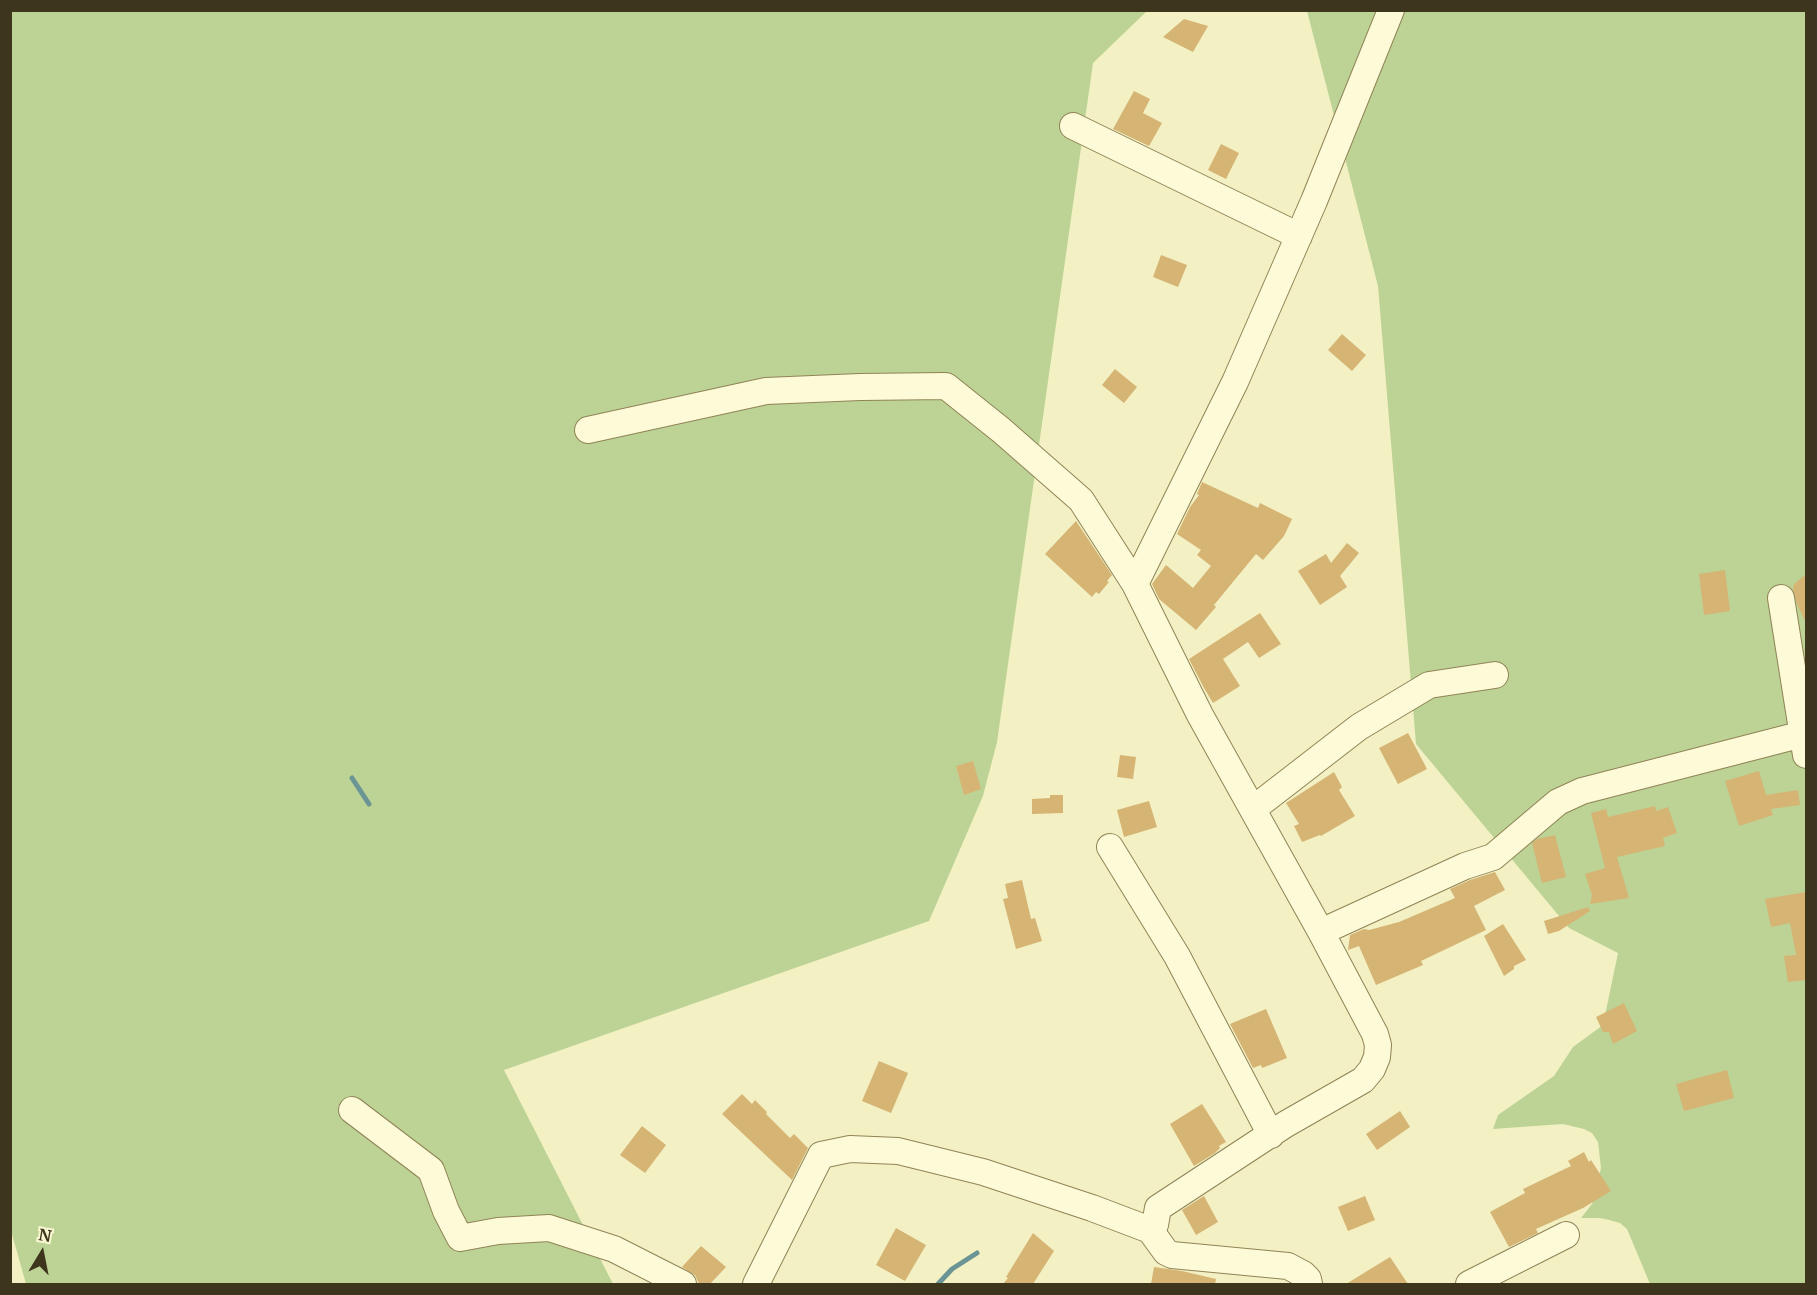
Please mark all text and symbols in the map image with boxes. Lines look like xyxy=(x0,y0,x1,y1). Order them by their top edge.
north arrow xyxy=(12,1223,72,1283)
text: N xyxy=(37,1224,53,1246)

